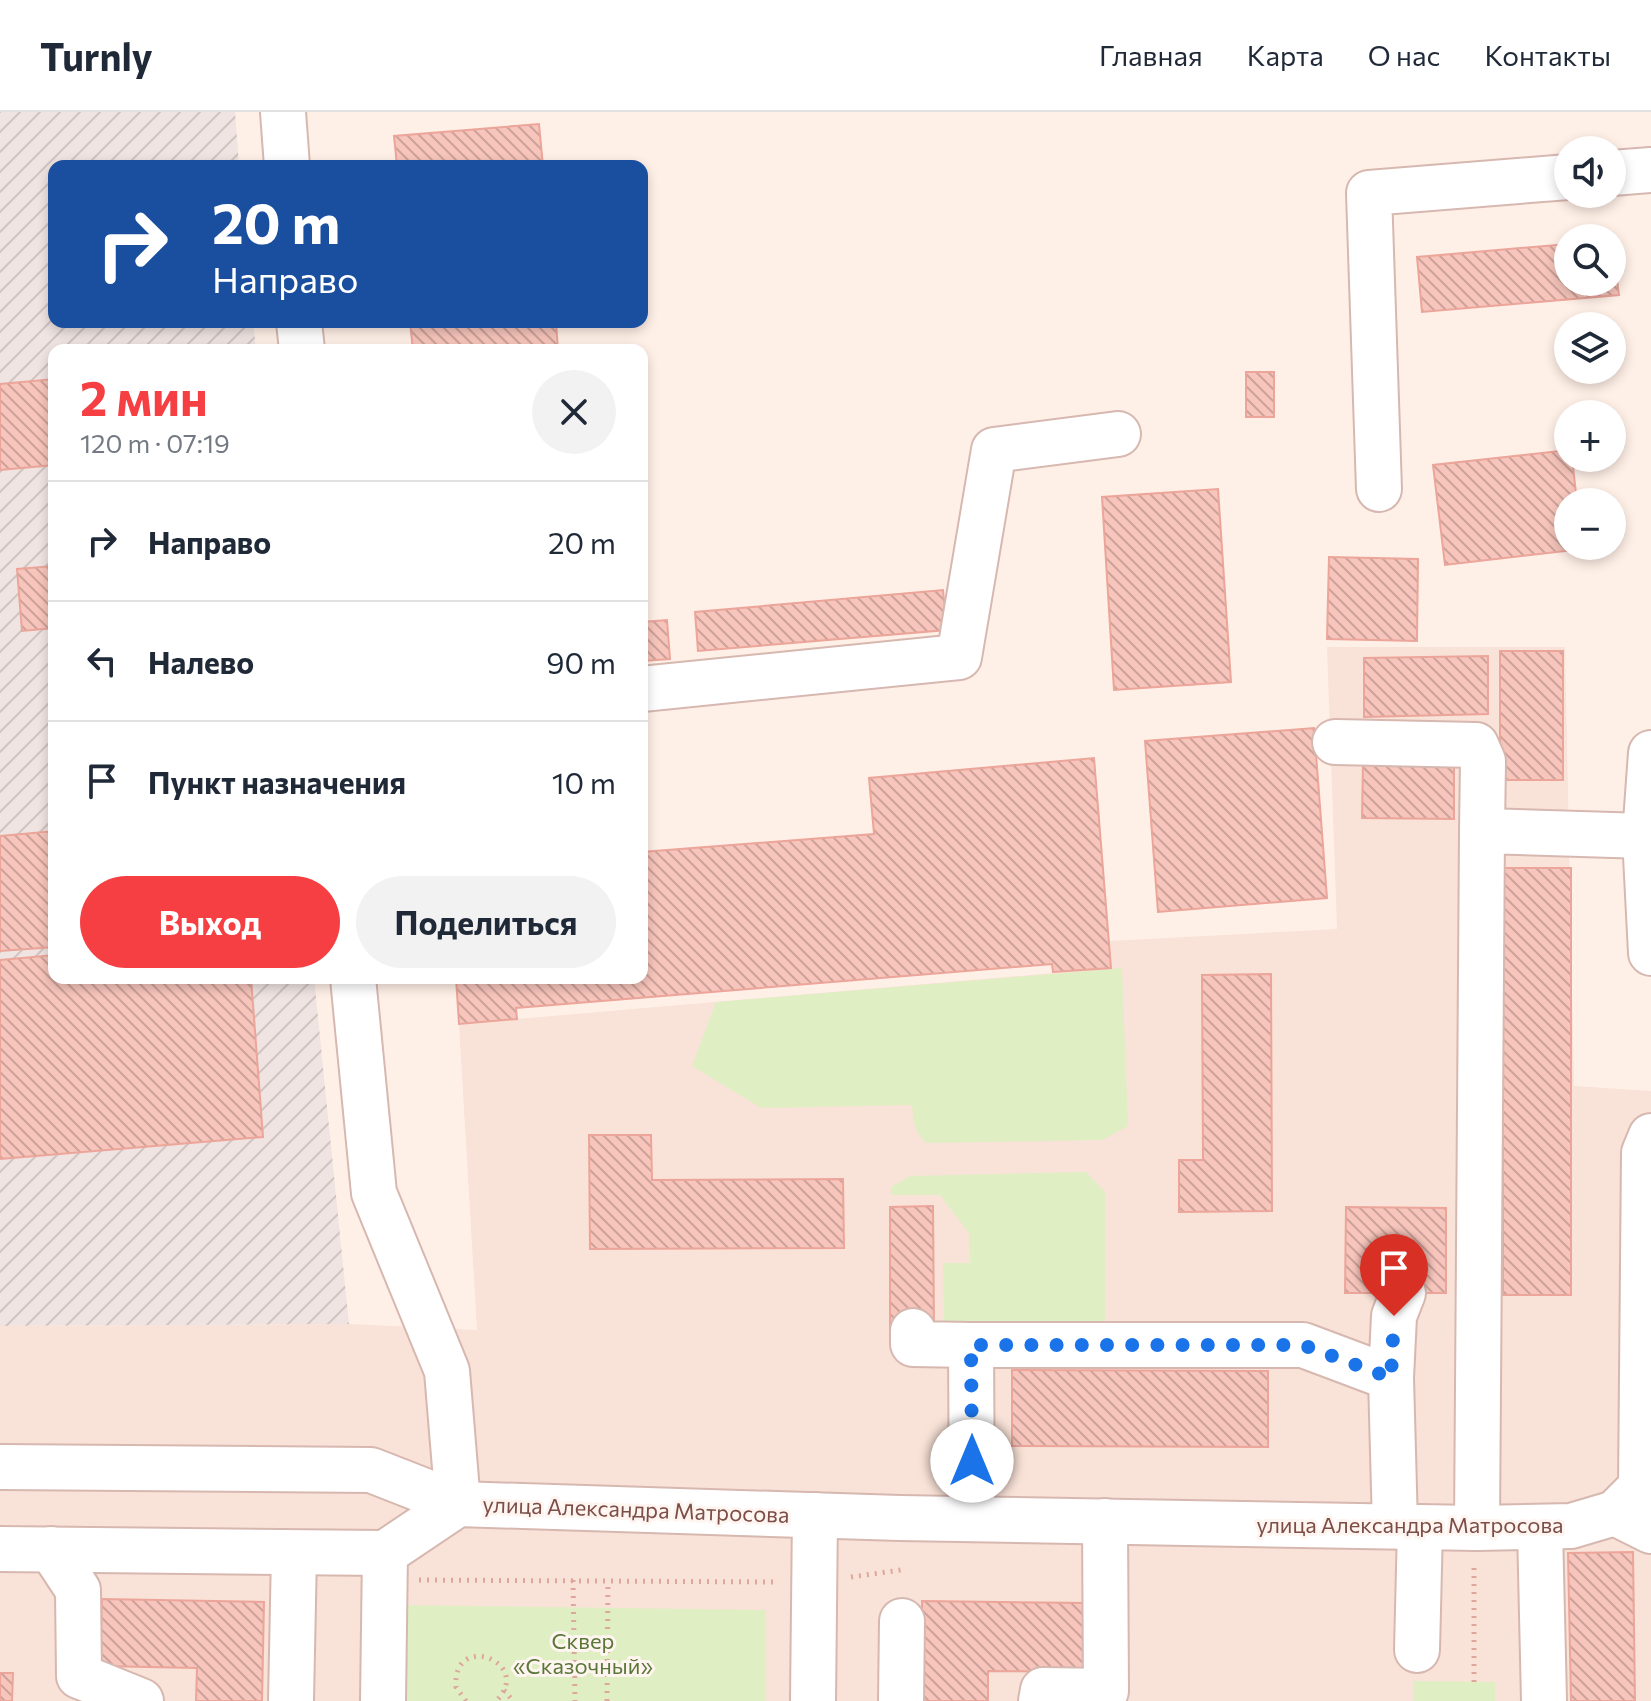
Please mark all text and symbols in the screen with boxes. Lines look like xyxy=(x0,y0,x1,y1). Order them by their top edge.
text: Turnly xyxy=(40,32,153,79)
text: Главная xyxy=(1099,38,1203,72)
text: Карта xyxy=(1247,38,1324,72)
text: О нас xyxy=(1368,38,1440,72)
text: Контакты xyxy=(1484,38,1611,72)
map controls xyxy=(1554,136,1626,560)
button: sound xyxy=(1554,136,1626,208)
text: 20 m xyxy=(212,187,340,256)
icon: right xyxy=(80,192,184,296)
button: search xyxy=(1554,224,1626,296)
text: Направо xyxy=(212,256,358,300)
button: layers xyxy=(1554,312,1626,384)
text: 2 мин xyxy=(80,367,208,426)
button: close xyxy=(532,370,616,454)
button: + xyxy=(1554,400,1626,472)
text: 120 m · 07:19 xyxy=(80,427,230,458)
button: − xyxy=(1554,488,1626,560)
icon: right xyxy=(80,519,124,563)
text: Направо xyxy=(148,523,271,560)
text: 20 m xyxy=(548,523,616,560)
icon: left xyxy=(80,639,124,683)
text: Налево xyxy=(148,643,254,680)
text: 90 m xyxy=(546,643,616,680)
icon: arrive xyxy=(80,759,124,803)
text: Пункт назначения xyxy=(148,763,406,800)
text: 10 m xyxy=(552,763,616,800)
button: Выход xyxy=(80,876,340,968)
button: Поделиться xyxy=(356,876,616,968)
pin xyxy=(1360,1234,1428,1316)
icon: arrive xyxy=(1372,1246,1416,1290)
position arrow xyxy=(930,1419,1014,1503)
street label: улица Александра Матросова xyxy=(482,1490,790,1528)
street label: улица Александра Матросова xyxy=(1256,1511,1564,1538)
park label: Сквер «Сказочный» xyxy=(513,1627,653,1679)

